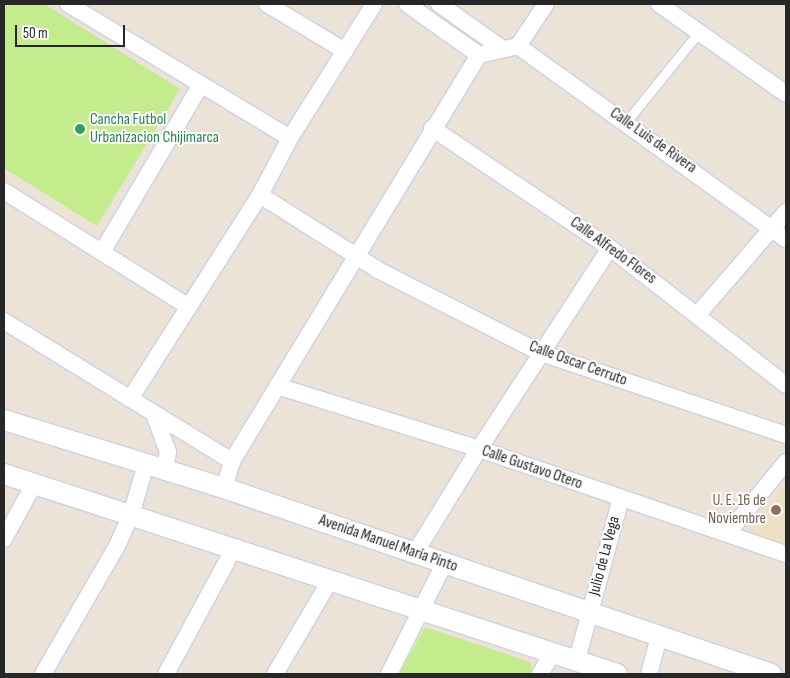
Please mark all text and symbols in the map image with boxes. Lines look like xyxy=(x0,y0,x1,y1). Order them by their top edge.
scale bar xyxy=(18,15,128,47)
text: 50 m xyxy=(23,24,48,43)
street label: Calle Luis de Rivera xyxy=(606,104,700,178)
place label: Cancha Futbol Urbanizacion Chijimarca xyxy=(90,110,219,148)
marker: Cancha Futbol Urbanizacion Chijimarca xyxy=(74,123,86,135)
street label: Calle Alfredo Flores xyxy=(566,213,660,289)
street label: Calle Oscar Cerruto xyxy=(526,337,630,391)
street label: Calle Gustavo Otero xyxy=(479,442,585,494)
place label: U. E. 16 de Noviembre xyxy=(708,491,766,529)
marker: U. E. 16 de Noviembre xyxy=(770,504,782,516)
street label: Avenida Manuel María Pinto xyxy=(316,511,460,577)
street label: Julio de La Vega xyxy=(585,514,625,598)

